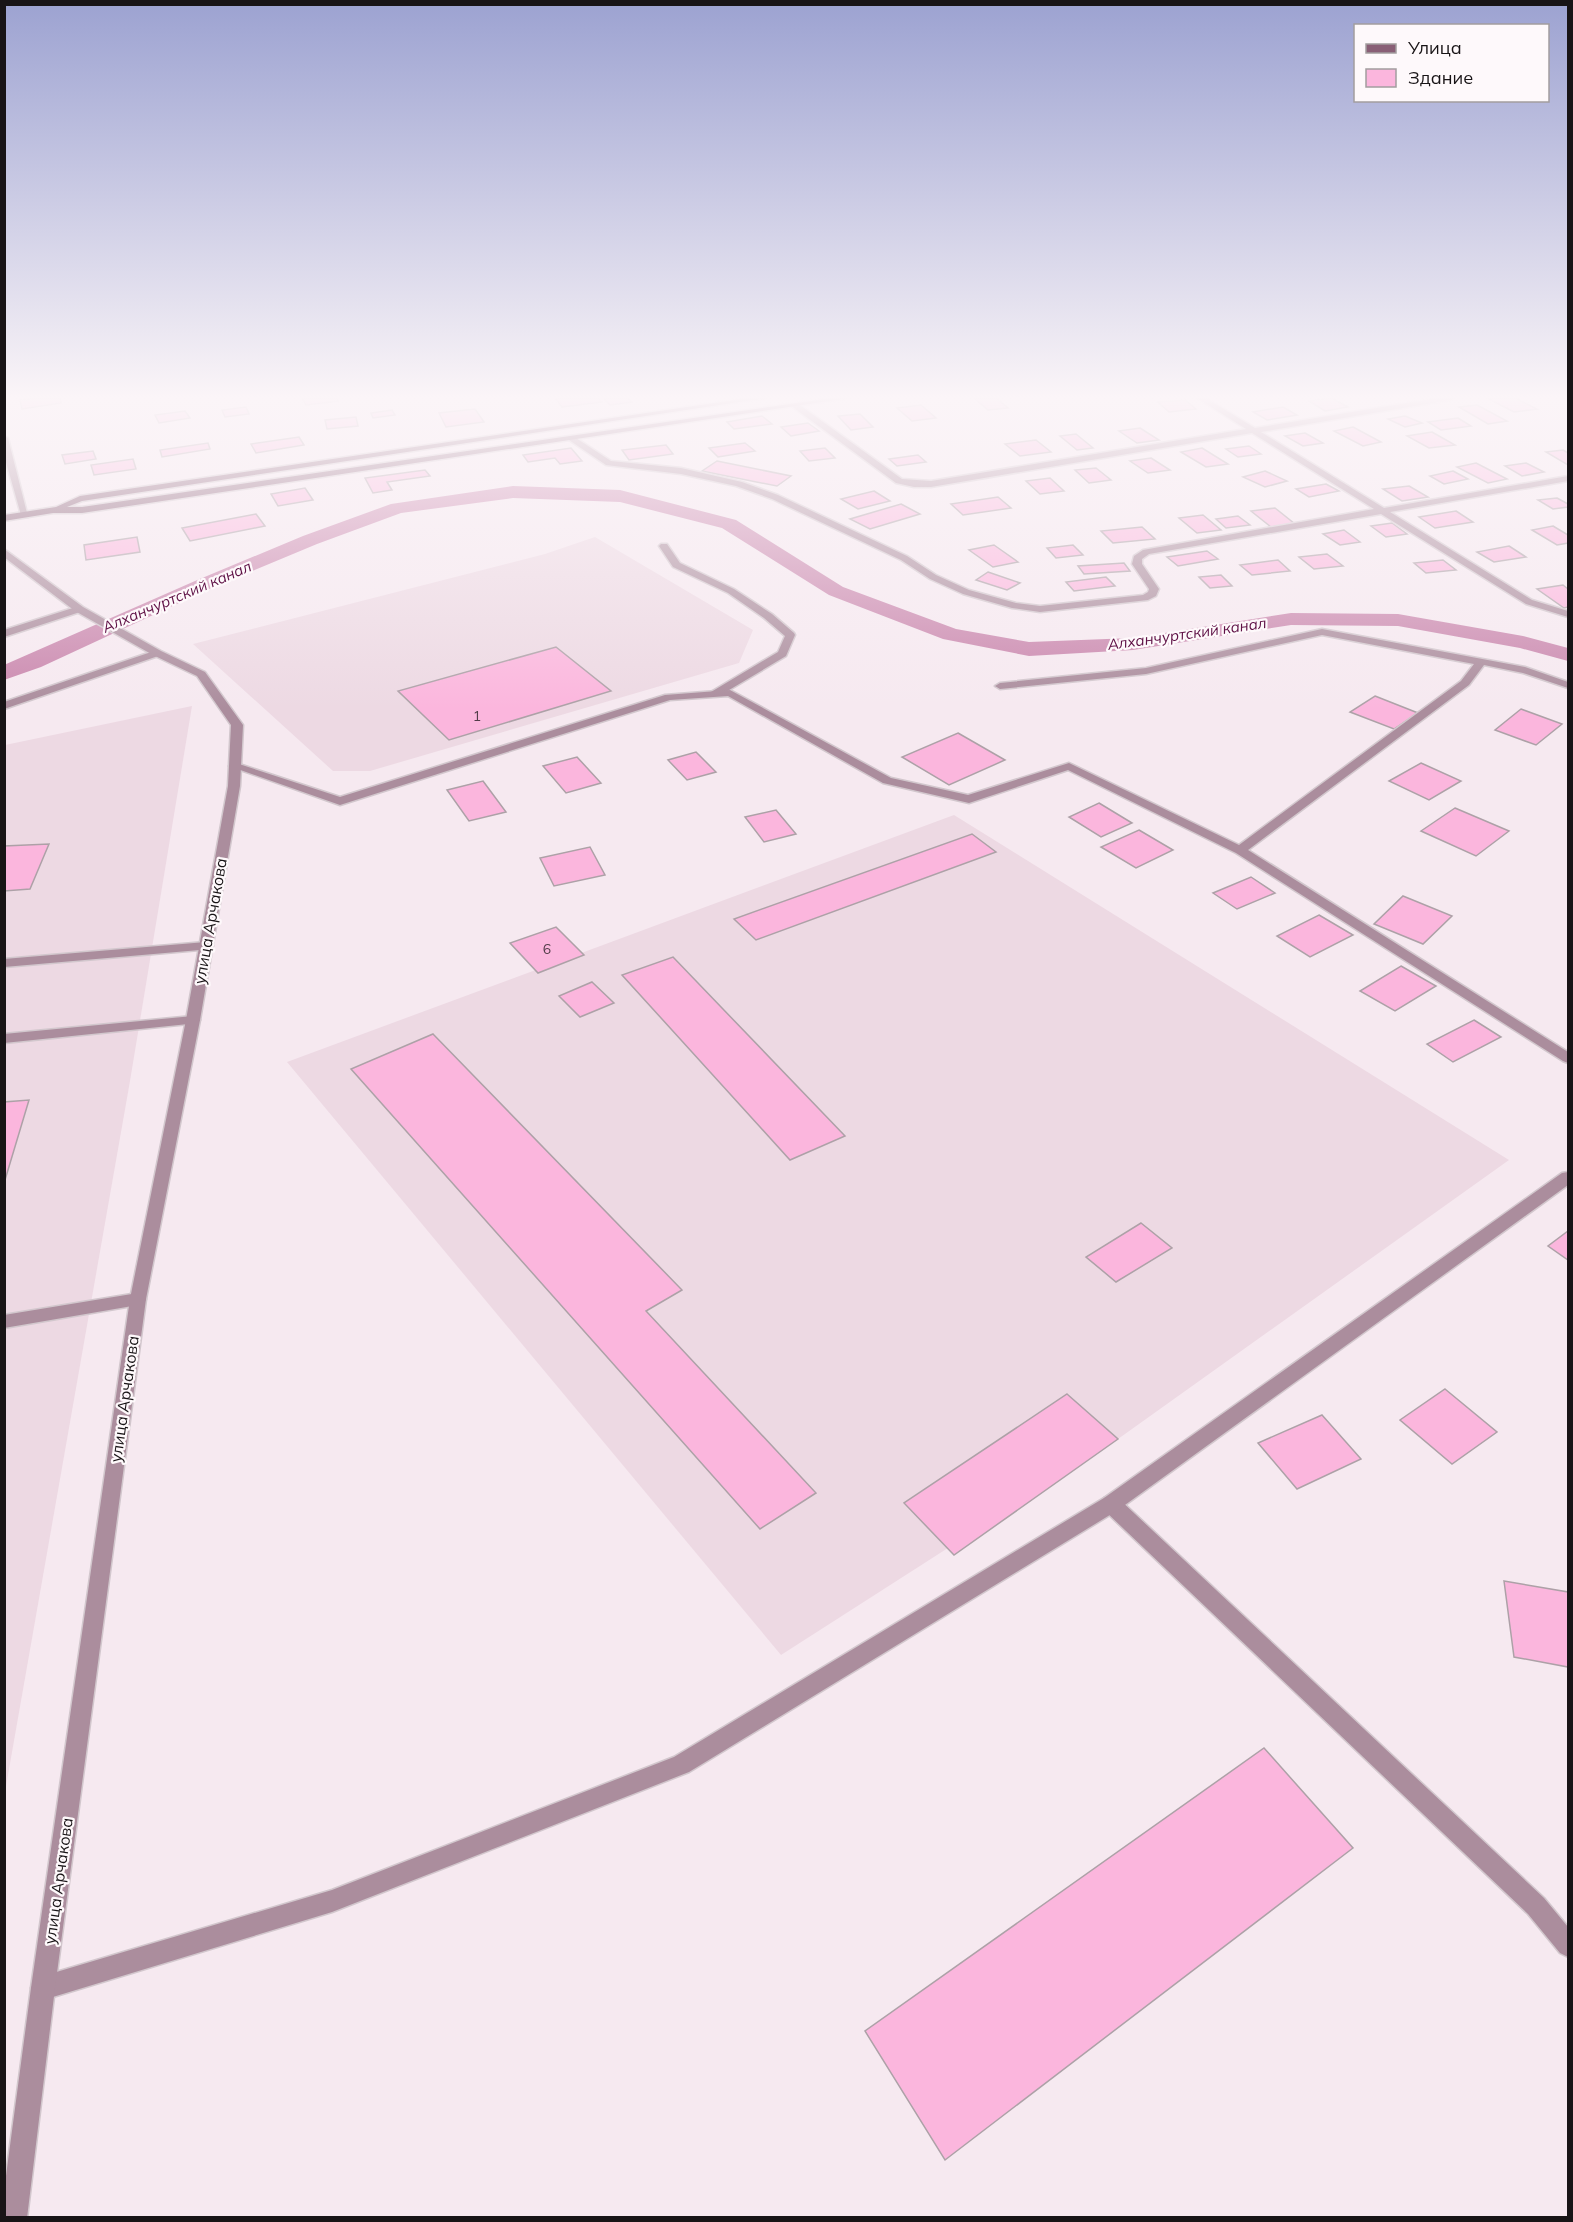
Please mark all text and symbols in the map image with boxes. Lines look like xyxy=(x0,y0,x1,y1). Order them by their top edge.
legend xyxy=(1354,24,1549,102)
text: Улица xyxy=(1407,36,1462,59)
text: Здание xyxy=(1408,66,1473,89)
water label: Алханчуртский канал xyxy=(98,556,254,637)
water label: Алханчуртский канал xyxy=(1105,613,1268,654)
house number: 1 xyxy=(473,707,481,725)
street label: улица Арчакова xyxy=(189,856,231,986)
house number: 6 xyxy=(543,940,551,958)
street label: улица Арчакова xyxy=(105,1334,143,1464)
street label: улица Арчакова xyxy=(39,1816,77,1946)

